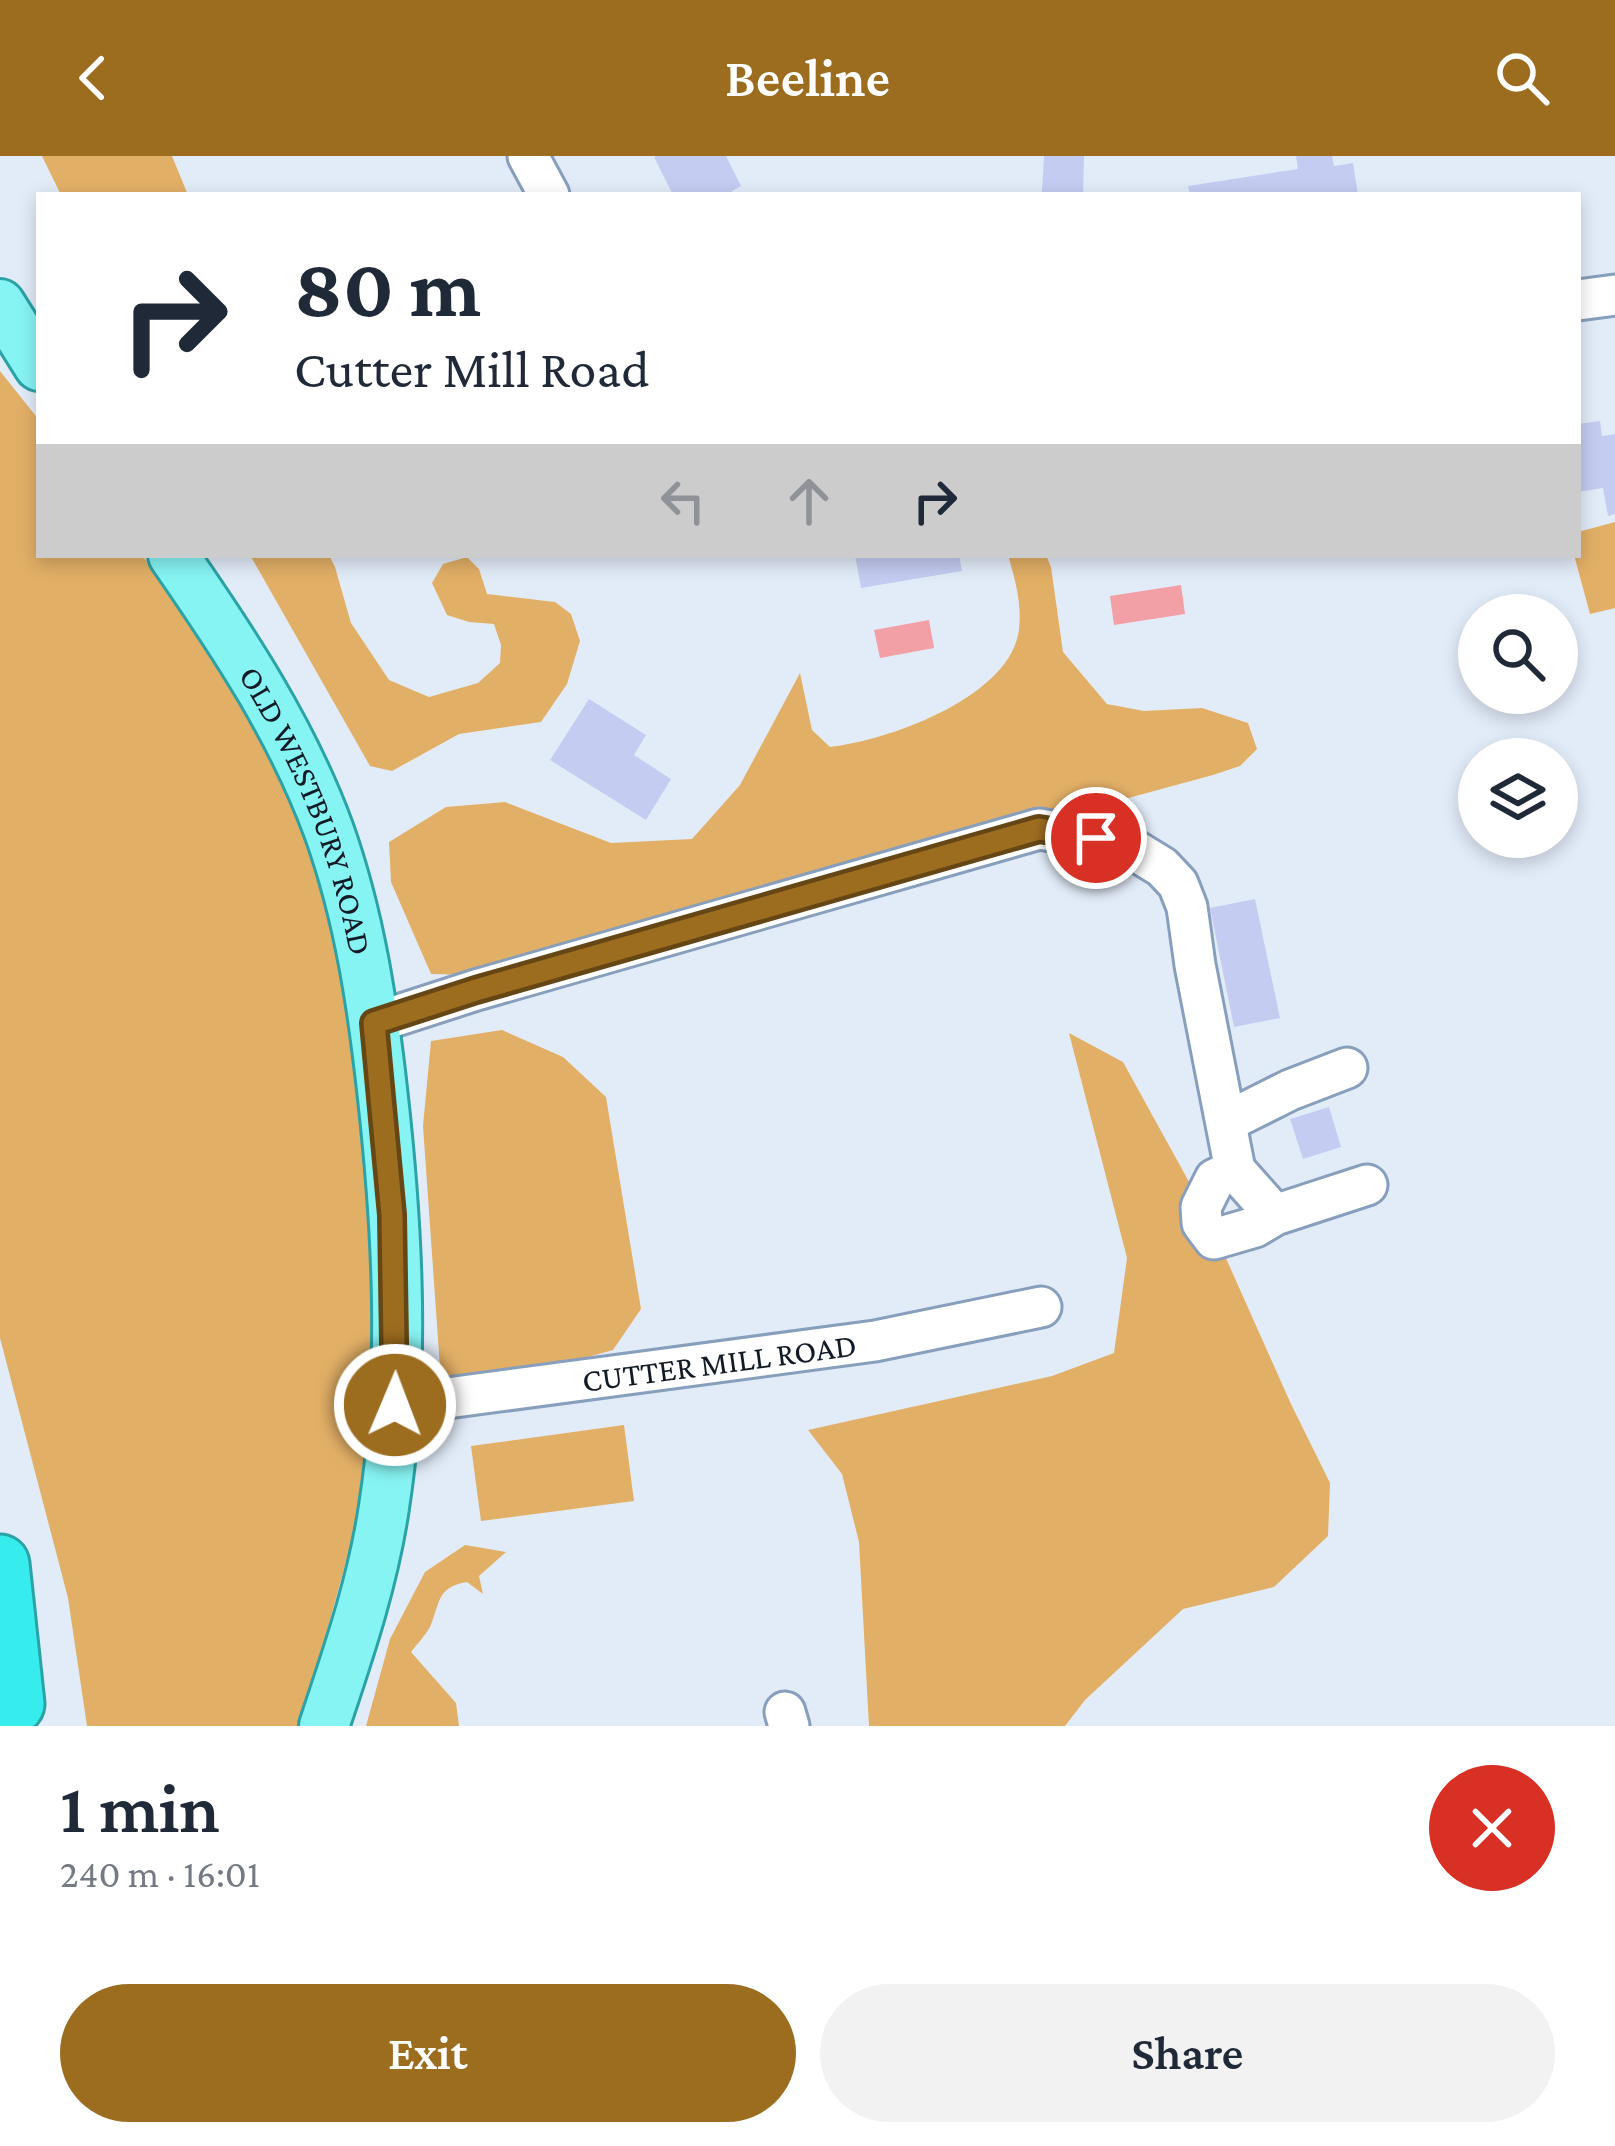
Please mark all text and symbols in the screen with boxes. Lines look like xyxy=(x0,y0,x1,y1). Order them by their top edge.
icon: back xyxy=(60,45,126,111)
icon: search xyxy=(1489,45,1555,111)
text: Beeline xyxy=(725,48,890,108)
icon: right xyxy=(96,240,252,396)
text: 80 m xyxy=(294,241,481,334)
text: Cutter Mill Road xyxy=(294,339,650,399)
icon: left xyxy=(650,468,716,534)
icon: ahead xyxy=(776,468,842,534)
icon: right xyxy=(902,468,968,534)
map controls xyxy=(1458,594,1578,858)
button: search xyxy=(1458,594,1578,714)
street label: OLD WESTBURY ROAD xyxy=(232,659,380,958)
button: layers xyxy=(1458,738,1578,858)
pin xyxy=(1045,787,1147,889)
icon: arrive xyxy=(1063,805,1129,871)
street label: CUTTER MILL ROAD xyxy=(580,1325,859,1398)
position arrow xyxy=(332,1342,458,1468)
button: close xyxy=(1429,1765,1555,1891)
text: 1 min xyxy=(60,1767,220,1847)
text: 240 m · 16:01 xyxy=(60,1852,260,1895)
button: Exit xyxy=(60,1984,796,2122)
button: Share xyxy=(820,1984,1555,2122)

